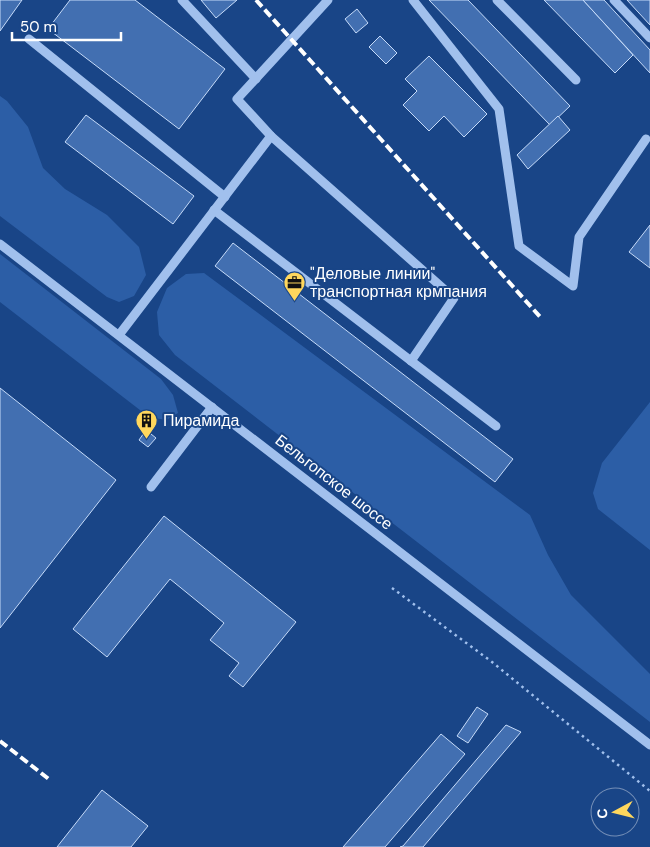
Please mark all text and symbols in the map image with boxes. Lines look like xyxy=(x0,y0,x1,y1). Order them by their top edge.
scale bar xyxy=(12,10,121,42)
text: 50 m xyxy=(20,17,57,37)
place label: "Деловые линии" транспортная крмпания xyxy=(310,263,487,302)
office icon: "Деловые линии" транспортная крмпания xyxy=(282,270,306,301)
building icon: Пирамида xyxy=(135,408,159,439)
place label: Пирамида xyxy=(163,410,240,431)
street label: Бельгопское шоссе xyxy=(271,430,397,534)
north arrow xyxy=(590,787,640,837)
text: С xyxy=(593,807,612,820)

